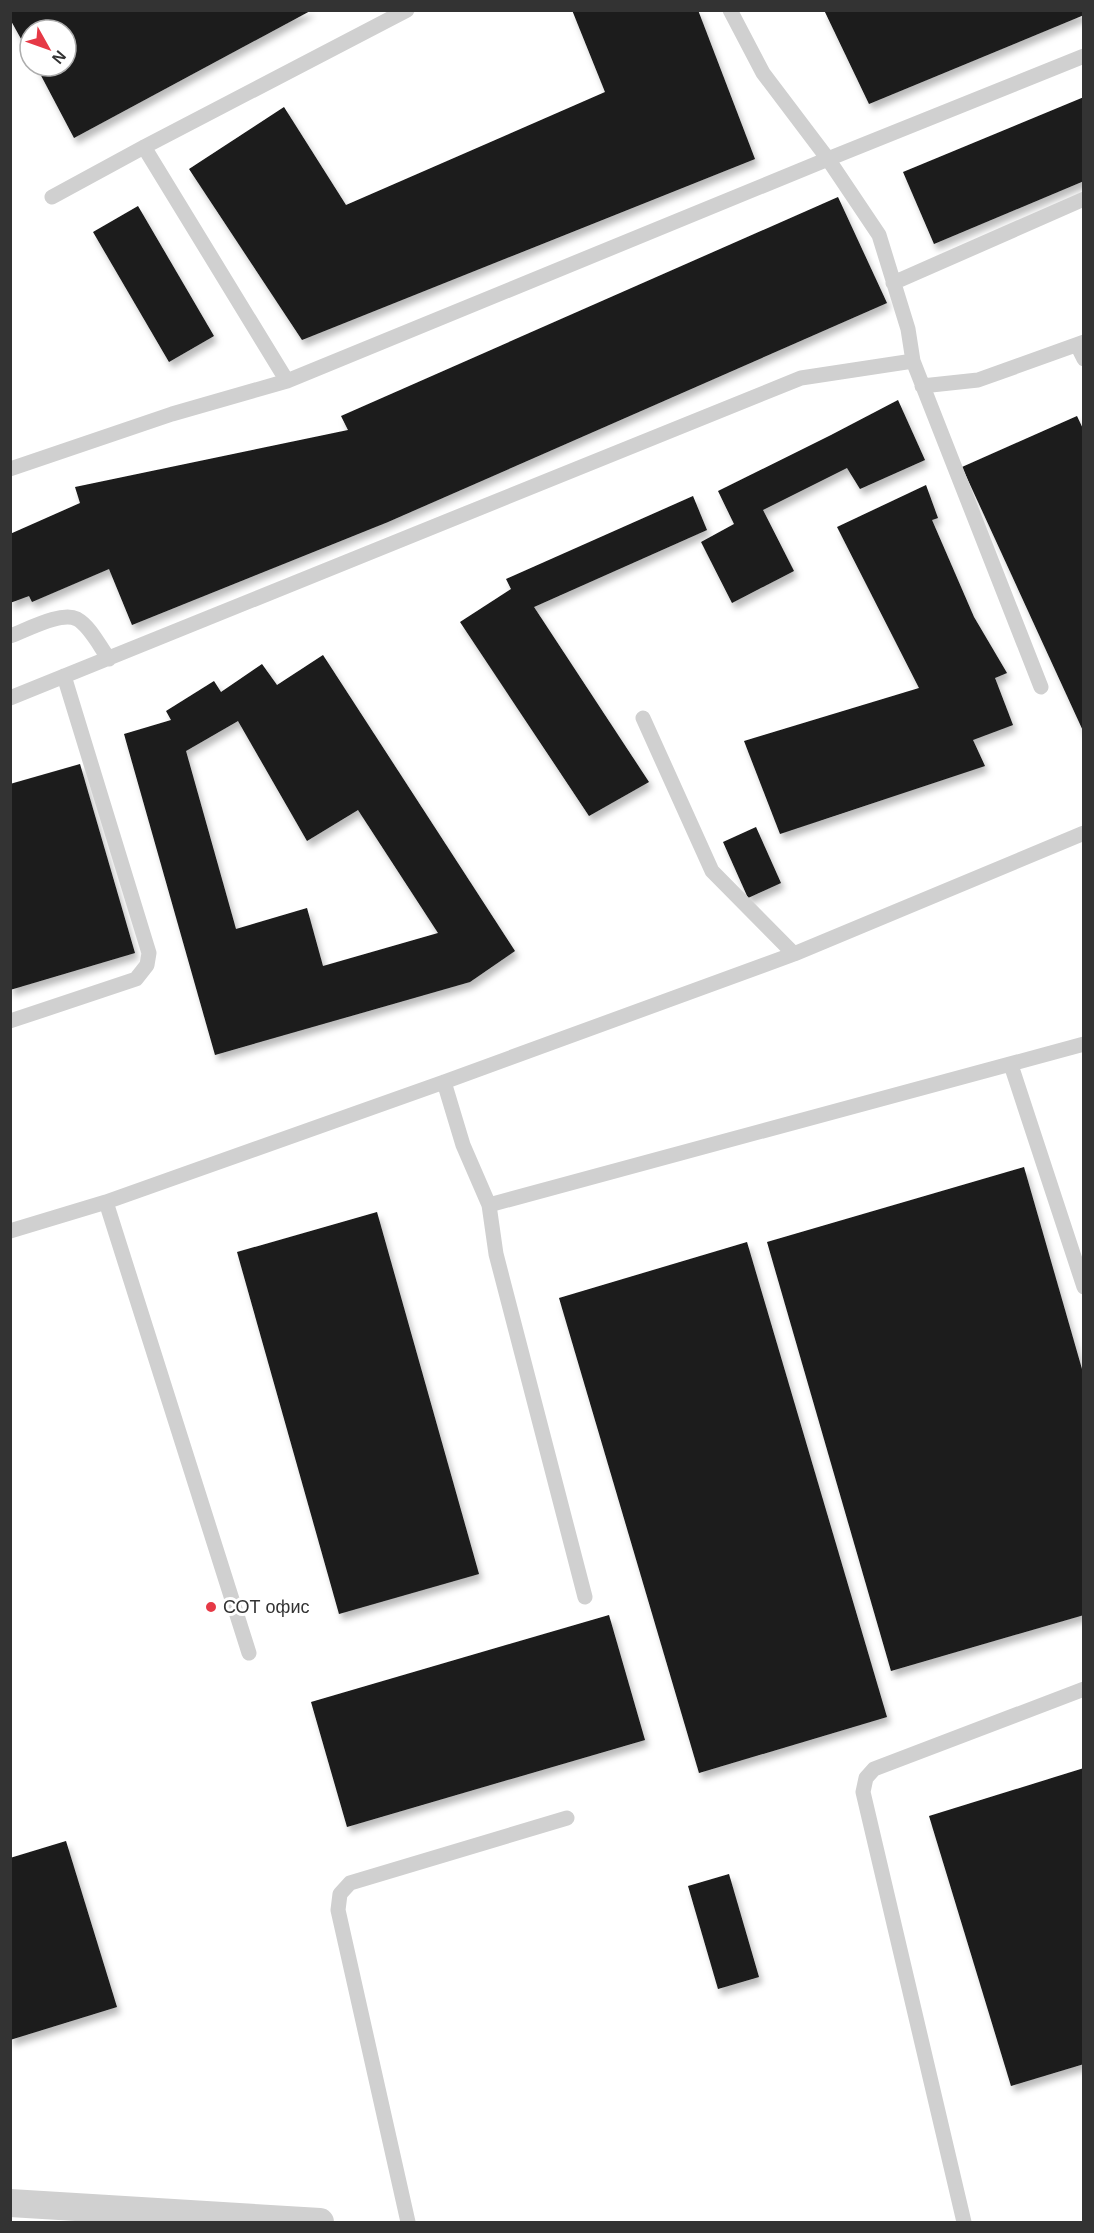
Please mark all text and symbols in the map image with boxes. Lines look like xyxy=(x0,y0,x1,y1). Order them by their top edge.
north arrow xyxy=(18,18,78,78)
text: N xyxy=(49,47,69,67)
place label: СОТ офис xyxy=(223,1597,309,1617)
marker: СОТ офис xyxy=(204,1600,218,1614)

